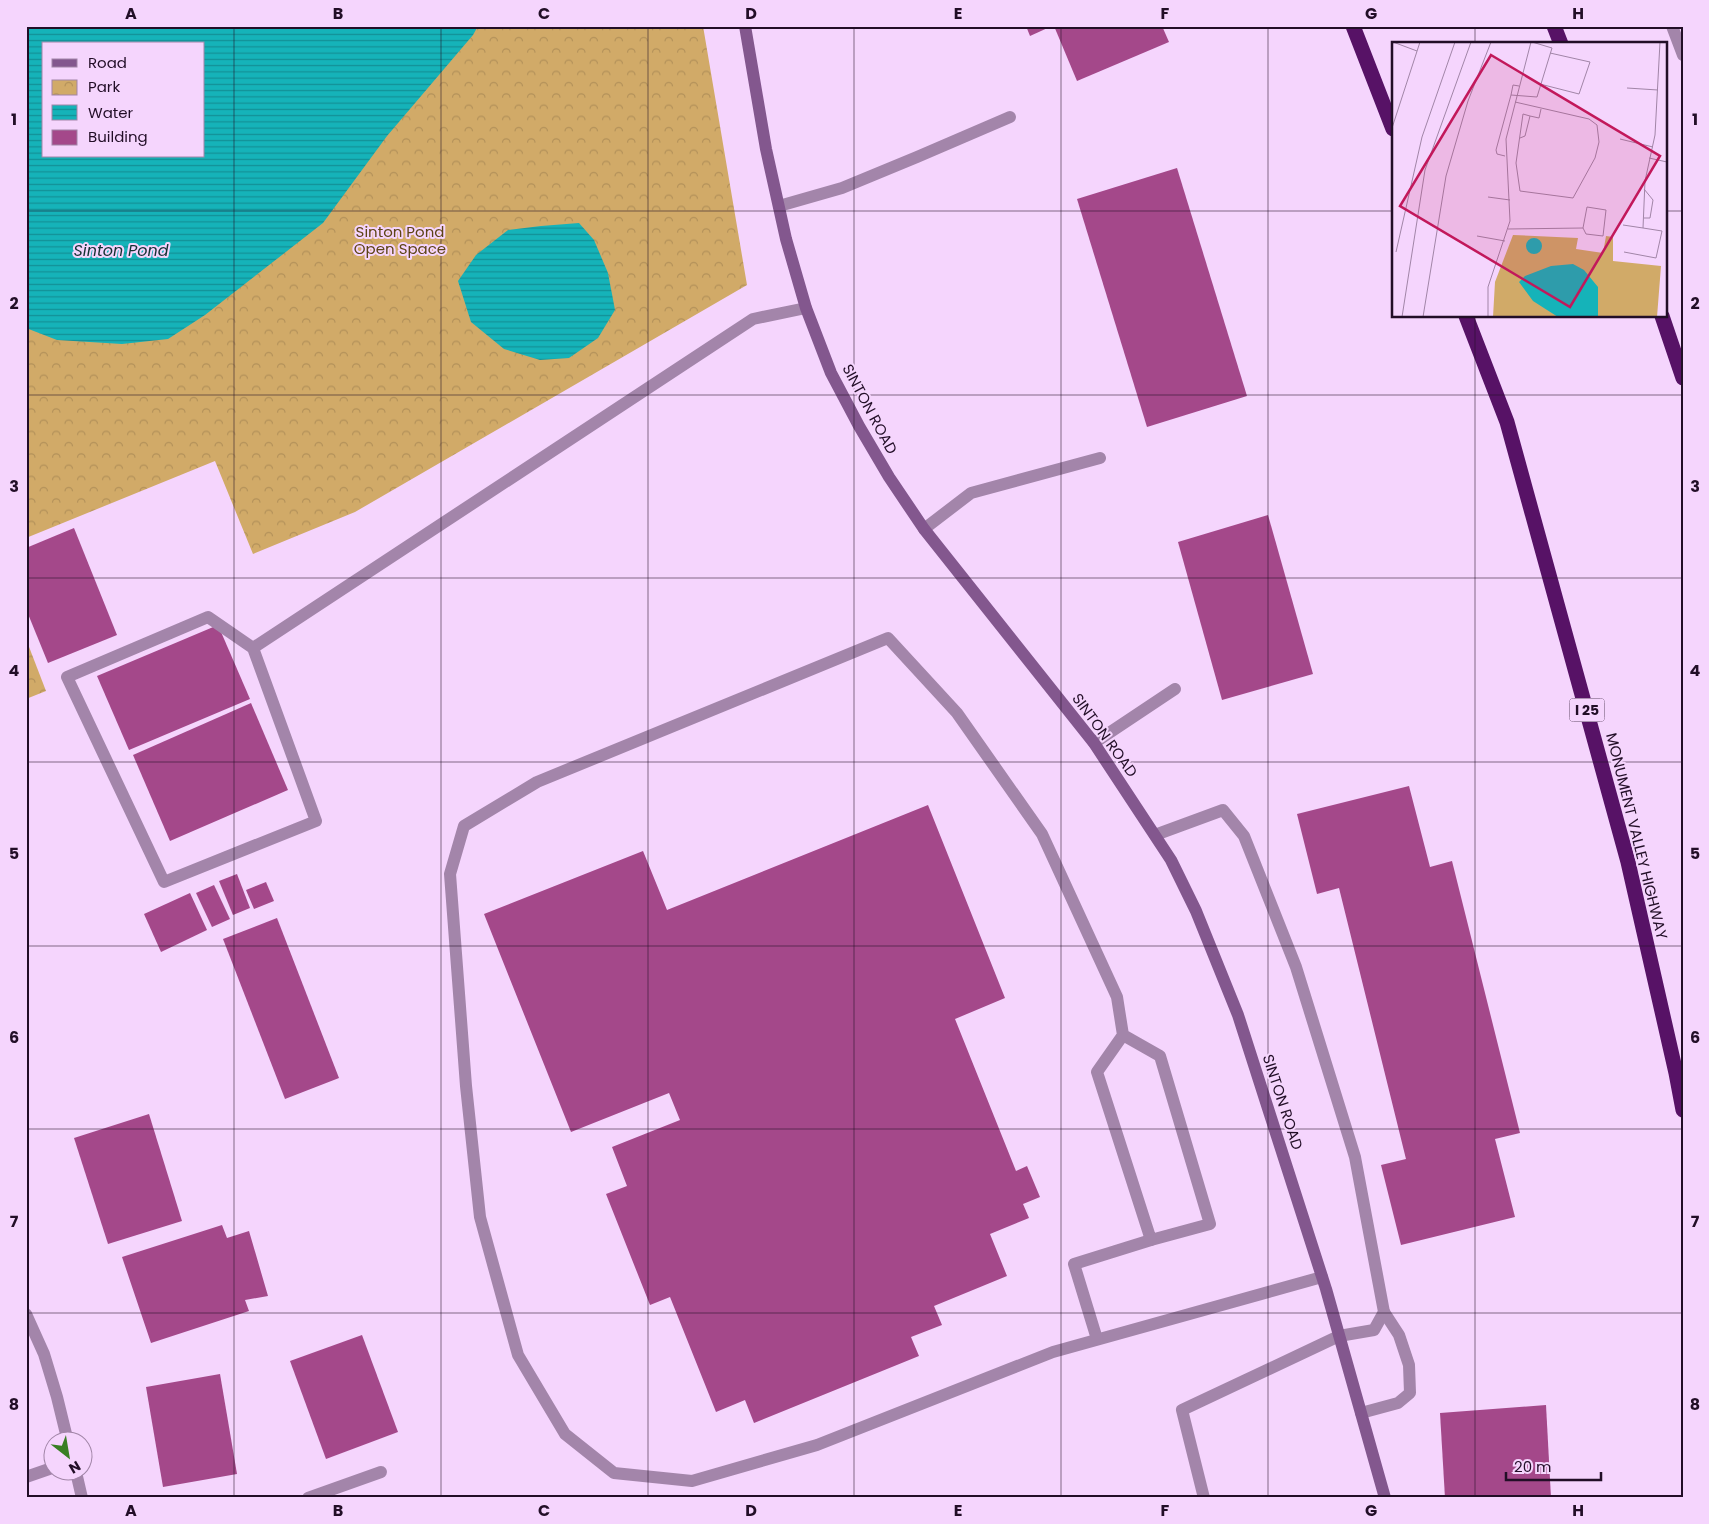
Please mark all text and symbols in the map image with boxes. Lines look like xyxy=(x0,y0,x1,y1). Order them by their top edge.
text: A xyxy=(125,2,137,25)
text: B xyxy=(333,2,343,25)
text: C xyxy=(538,2,550,25)
text: D xyxy=(745,2,757,25)
text: E xyxy=(954,2,962,25)
text: F xyxy=(1161,2,1170,25)
text: G xyxy=(1365,2,1377,25)
text: H xyxy=(1572,2,1584,25)
legend xyxy=(42,42,205,158)
inset map xyxy=(1392,42,1666,318)
text: Road xyxy=(88,52,127,73)
text: Park xyxy=(88,76,120,97)
text: Water xyxy=(88,102,134,123)
text: 1 xyxy=(11,108,17,131)
text: 1 xyxy=(1692,108,1698,131)
text: Building xyxy=(88,126,148,147)
park label: Sinton Pond Open Space xyxy=(354,221,446,259)
water label: Sinton Pond xyxy=(73,239,169,262)
text: 2 xyxy=(9,292,19,315)
text: 2 xyxy=(1690,292,1700,315)
street label: SINTON ROAD xyxy=(837,360,903,458)
text: 3 xyxy=(9,475,19,498)
text: 3 xyxy=(1690,475,1700,498)
text: 4 xyxy=(9,659,20,682)
text: 4 xyxy=(1690,659,1701,682)
street label: SINTON ROAD xyxy=(1067,689,1143,781)
road number: I 25 xyxy=(1570,698,1604,722)
street label: MONUMENT VALLEY HIGHWAY xyxy=(1601,731,1673,942)
text: 5 xyxy=(9,842,19,865)
text: 5 xyxy=(1690,842,1700,865)
text: 6 xyxy=(9,1026,19,1049)
text: 6 xyxy=(1690,1026,1700,1049)
street label: SINTON ROAD xyxy=(1258,1052,1308,1152)
text: 7 xyxy=(10,1210,19,1233)
text: 7 xyxy=(1691,1210,1700,1233)
text: 8 xyxy=(9,1393,19,1416)
text: 8 xyxy=(1690,1393,1700,1416)
north arrow xyxy=(42,1432,92,1482)
scale bar xyxy=(1506,1449,1602,1481)
text: N xyxy=(65,1456,84,1478)
text: 20 m xyxy=(1514,1456,1552,1477)
text: A xyxy=(125,1499,137,1522)
text: B xyxy=(333,1499,343,1522)
text: C xyxy=(538,1499,550,1522)
text: D xyxy=(745,1499,757,1522)
text: E xyxy=(954,1499,962,1522)
text: F xyxy=(1161,1499,1170,1522)
text: G xyxy=(1365,1499,1377,1522)
text: H xyxy=(1572,1499,1584,1522)

